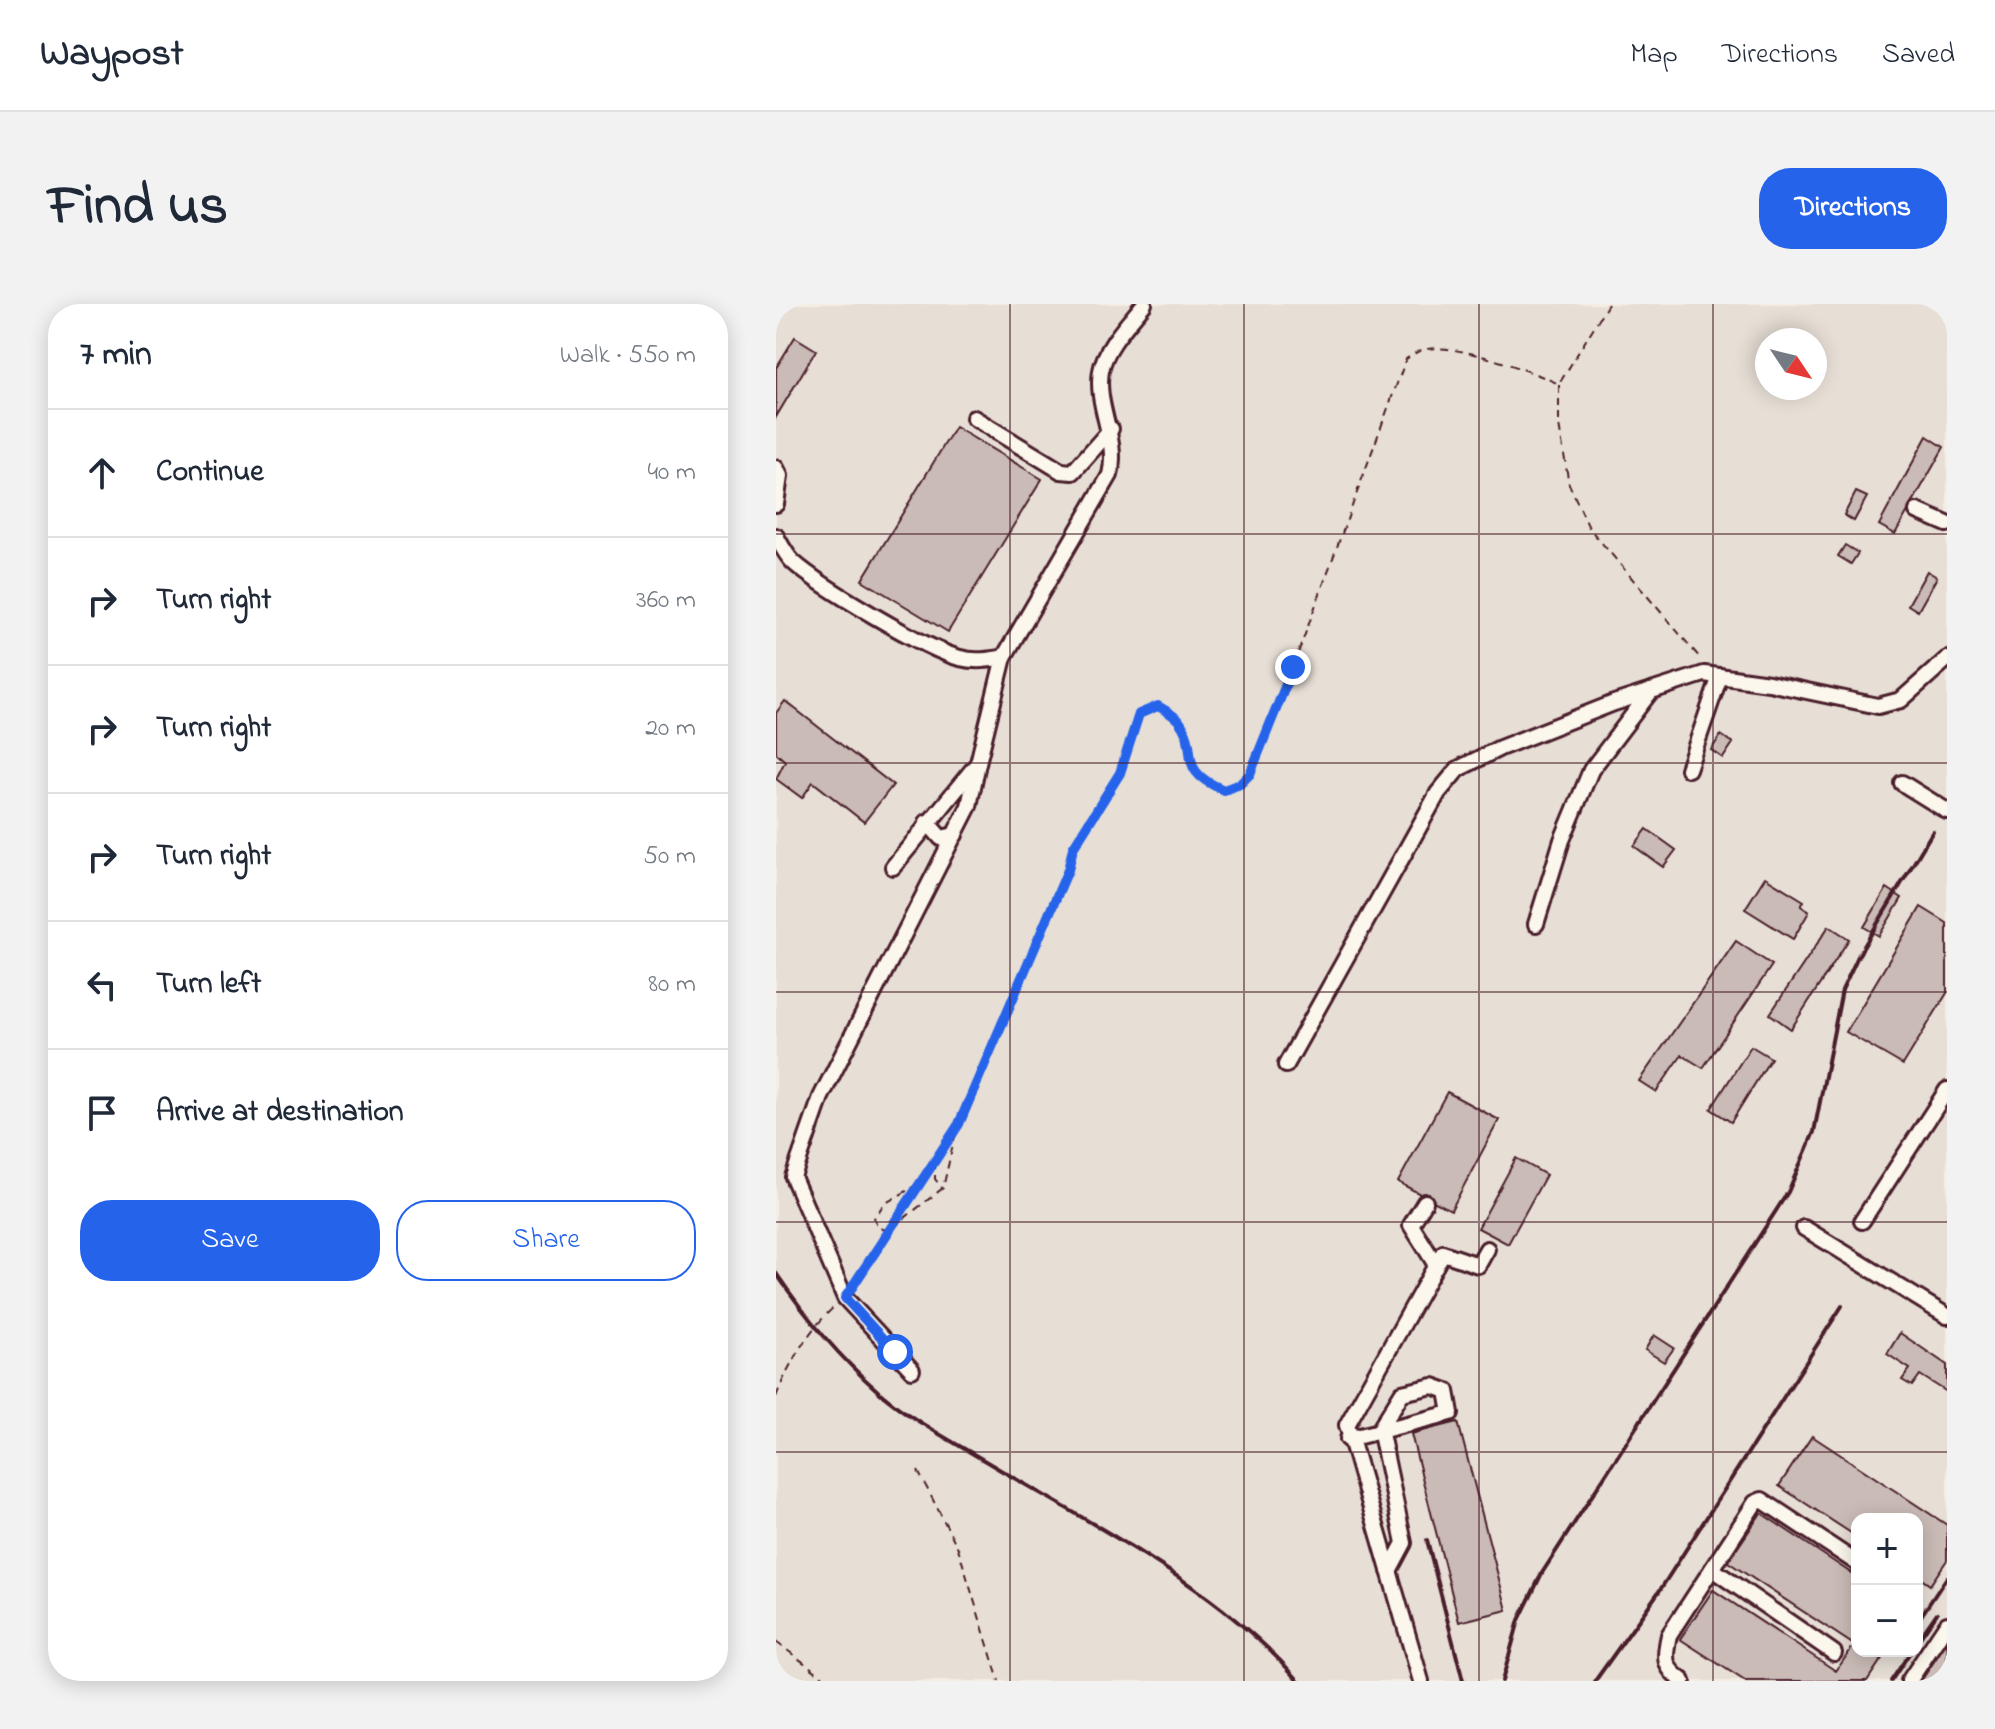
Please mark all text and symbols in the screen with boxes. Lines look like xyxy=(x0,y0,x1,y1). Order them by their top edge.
text: Waypost xyxy=(40,27,184,83)
text: Map xyxy=(1630,35,1678,76)
text: Directions xyxy=(1722,35,1838,76)
text: Saved xyxy=(1882,35,1955,76)
text: Find us xyxy=(48,168,228,249)
button: Directions xyxy=(1759,168,1947,249)
north arrow xyxy=(1755,328,1827,400)
text: 7 min xyxy=(80,331,152,381)
text: Walk · 550 m xyxy=(560,337,696,375)
icon: ahead xyxy=(80,451,124,495)
text: Continue xyxy=(156,451,264,495)
text: 40 m xyxy=(647,454,696,492)
icon: right xyxy=(80,579,124,623)
text: Turn right xyxy=(156,579,271,623)
text: 360 m xyxy=(636,582,696,620)
route end xyxy=(1275,649,1311,685)
icon: right xyxy=(80,707,124,751)
text: Turn right xyxy=(156,707,271,751)
text: 20 m xyxy=(645,710,696,748)
icon: right xyxy=(80,835,124,879)
text: Turn right xyxy=(156,835,271,879)
text: 50 m xyxy=(643,838,696,876)
icon: left xyxy=(80,963,124,1007)
text: Turn left xyxy=(156,963,261,1007)
text: 80 m xyxy=(648,966,696,1004)
icon: arrive xyxy=(80,1091,124,1135)
text: Arrive at destination xyxy=(156,1091,404,1135)
button: Save xyxy=(80,1200,380,1281)
button: Share xyxy=(396,1200,696,1281)
route start xyxy=(877,1334,913,1370)
map controls xyxy=(1851,1513,1923,1657)
button: + xyxy=(1851,1513,1923,1585)
button: − xyxy=(1851,1585,1923,1657)

